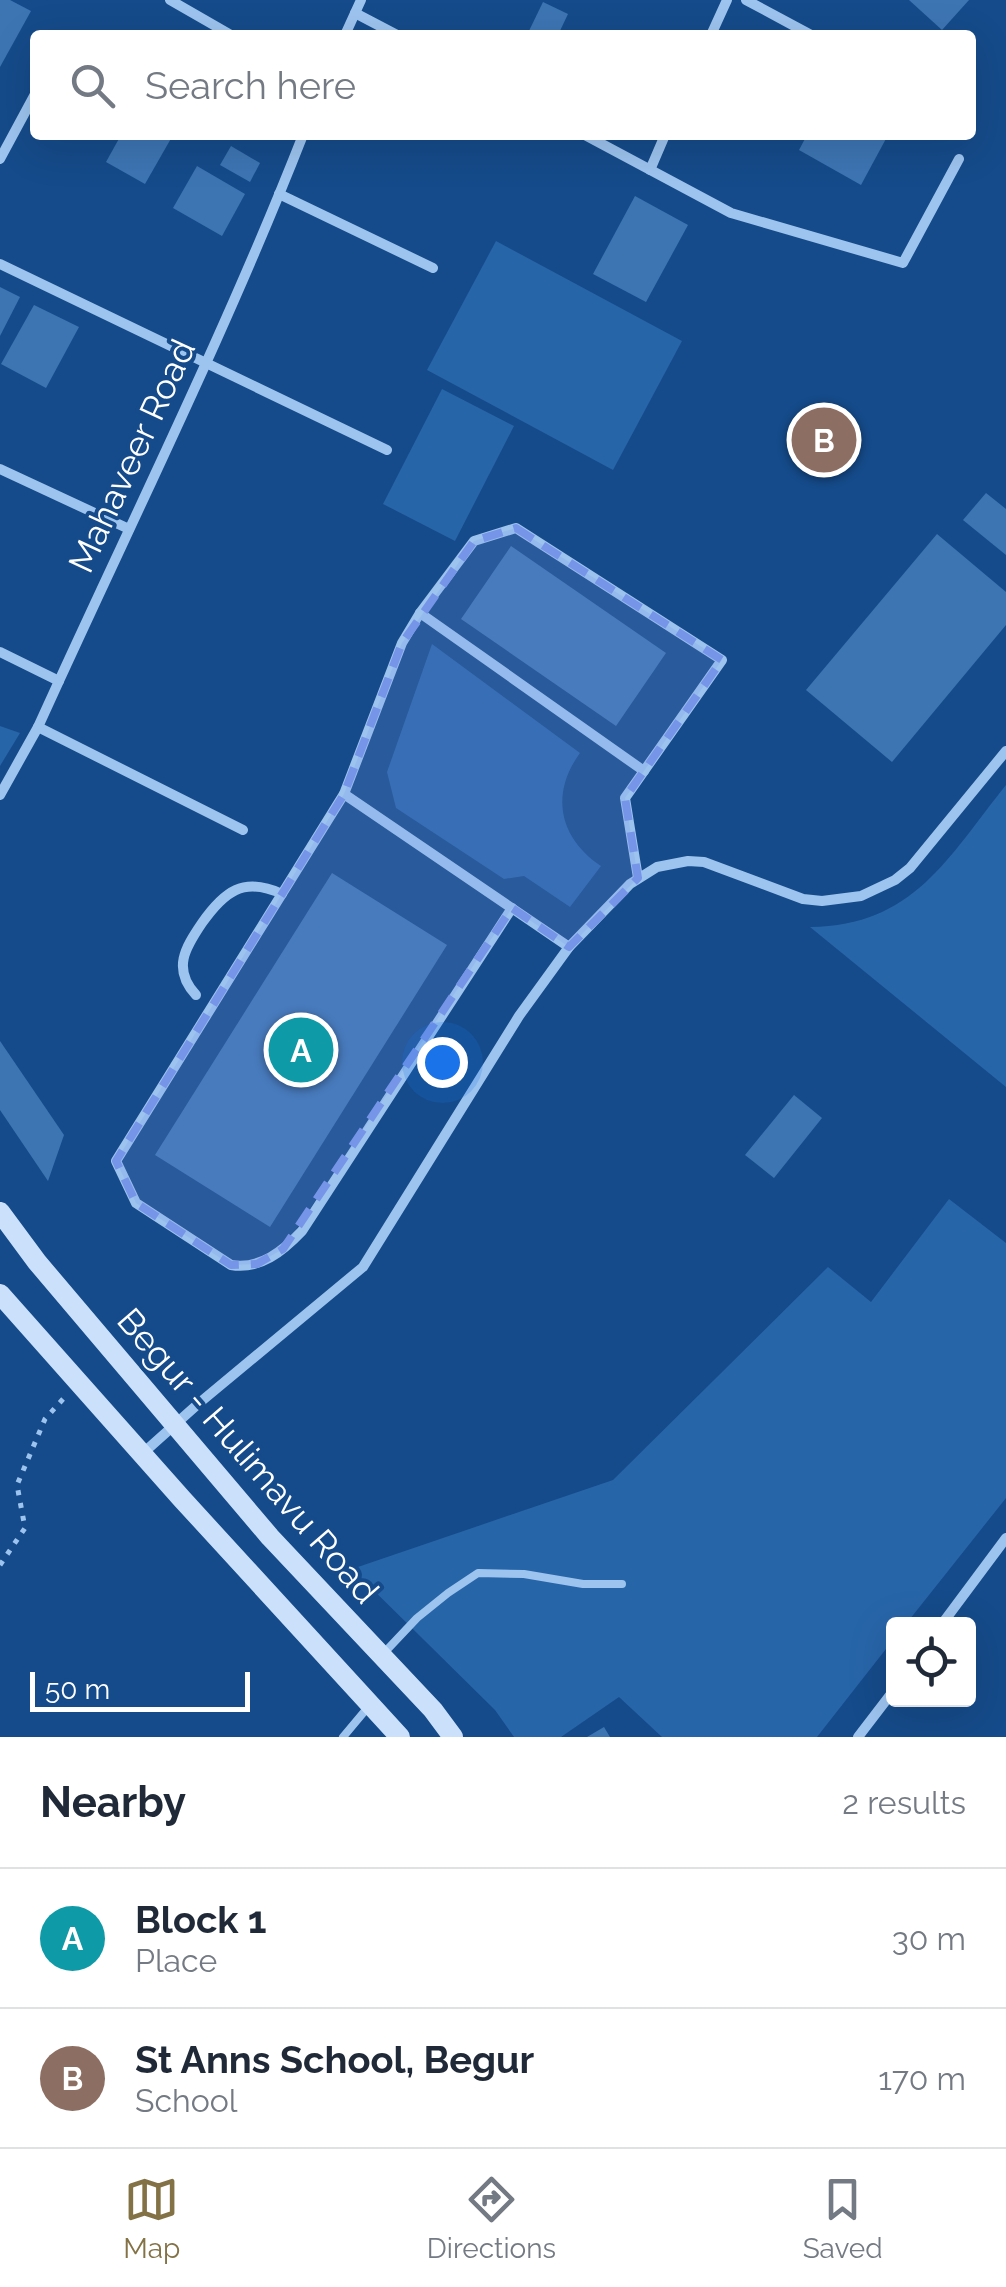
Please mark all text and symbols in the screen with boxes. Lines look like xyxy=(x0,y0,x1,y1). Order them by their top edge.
search box xyxy=(30,30,976,140)
icon: search xyxy=(65,58,120,113)
text: Search here xyxy=(145,63,356,108)
street label: Mahaveer Road xyxy=(60,333,203,579)
pin: B xyxy=(792,402,856,478)
pin: A xyxy=(268,1012,334,1088)
your location xyxy=(417,1037,468,1088)
street label: Begur - Hulimavu Road xyxy=(109,1300,388,1611)
map controls xyxy=(886,1617,976,1707)
button: locate xyxy=(886,1617,976,1707)
scale bar xyxy=(30,1667,250,1712)
text: 50 m xyxy=(45,1673,110,1706)
text: Nearby xyxy=(40,1778,186,1827)
text: 2 results xyxy=(842,1784,966,1821)
text: Block 1 xyxy=(135,1897,266,1942)
text: A xyxy=(62,1920,83,1957)
text: 30 m xyxy=(892,1920,966,1957)
text: Place xyxy=(135,1942,217,1979)
text: St Anns School, Begur xyxy=(135,2037,534,2082)
text: B xyxy=(62,2060,83,2097)
text: 170 m xyxy=(878,2060,966,2097)
text: School xyxy=(135,2082,237,2119)
tab: Map xyxy=(123,2172,180,2265)
tab: Directions xyxy=(427,2172,556,2265)
tab: Saved xyxy=(803,2172,883,2265)

